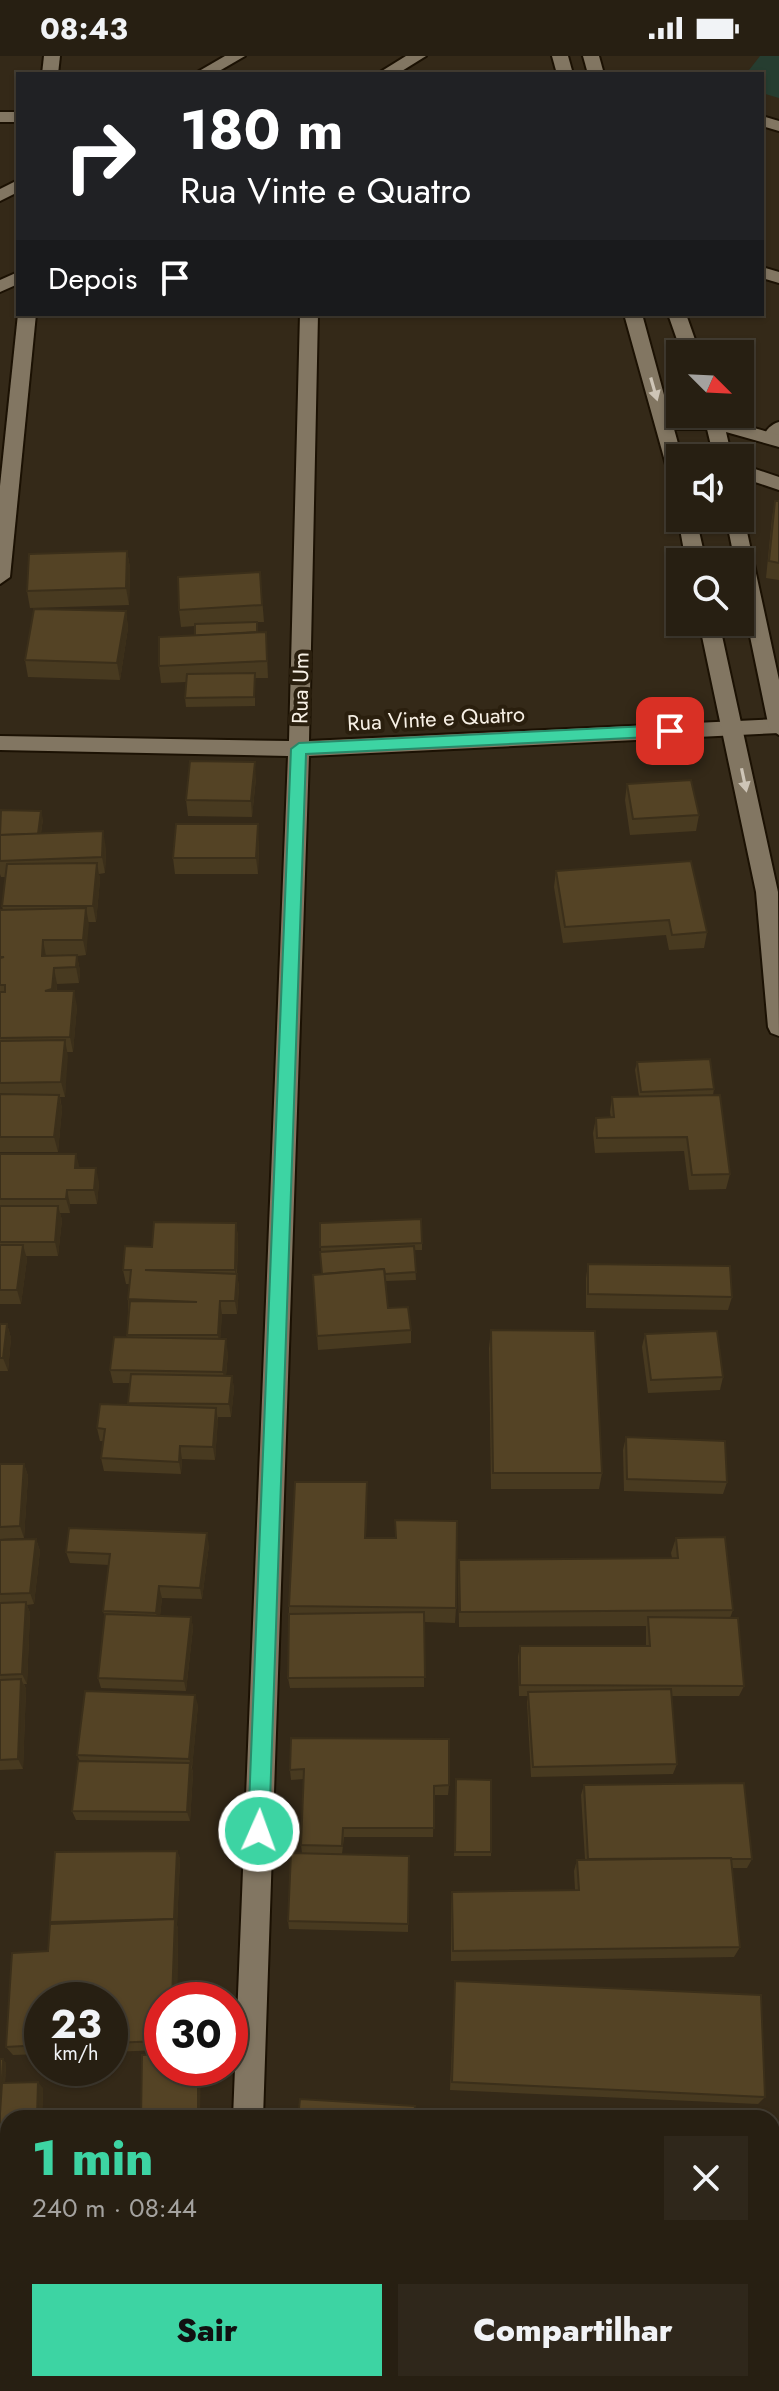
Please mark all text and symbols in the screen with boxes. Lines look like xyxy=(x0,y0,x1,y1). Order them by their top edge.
text: 08:43 xyxy=(40,7,128,50)
text: 180 m xyxy=(180,89,343,170)
icon: right xyxy=(48,104,152,208)
text: Rua Vinte e Quatro xyxy=(180,164,471,216)
icon: arrive xyxy=(153,256,197,300)
text: Depois xyxy=(48,257,137,300)
north arrow xyxy=(666,340,754,428)
map controls xyxy=(666,340,754,636)
one-way arrow xyxy=(648,377,660,402)
button: sound xyxy=(666,444,754,532)
button: search xyxy=(666,548,754,636)
street label: Rua Um xyxy=(283,652,317,724)
street label: Rua Vinte e Quatro xyxy=(346,697,526,739)
pin xyxy=(636,697,704,765)
icon: arrive xyxy=(648,709,692,753)
one-way arrow xyxy=(738,768,750,793)
position arrow xyxy=(217,1789,301,1873)
speed limit sign: 30 xyxy=(144,1982,248,2086)
text: 23 xyxy=(50,1995,102,2053)
text: km/h xyxy=(53,2039,99,2068)
text: 1 min xyxy=(32,2124,153,2193)
button: close xyxy=(664,2136,748,2220)
text: 240 m · 08:44 xyxy=(32,2189,197,2227)
button: Sair xyxy=(32,2284,382,2376)
button: Compartilhar xyxy=(398,2284,748,2376)

